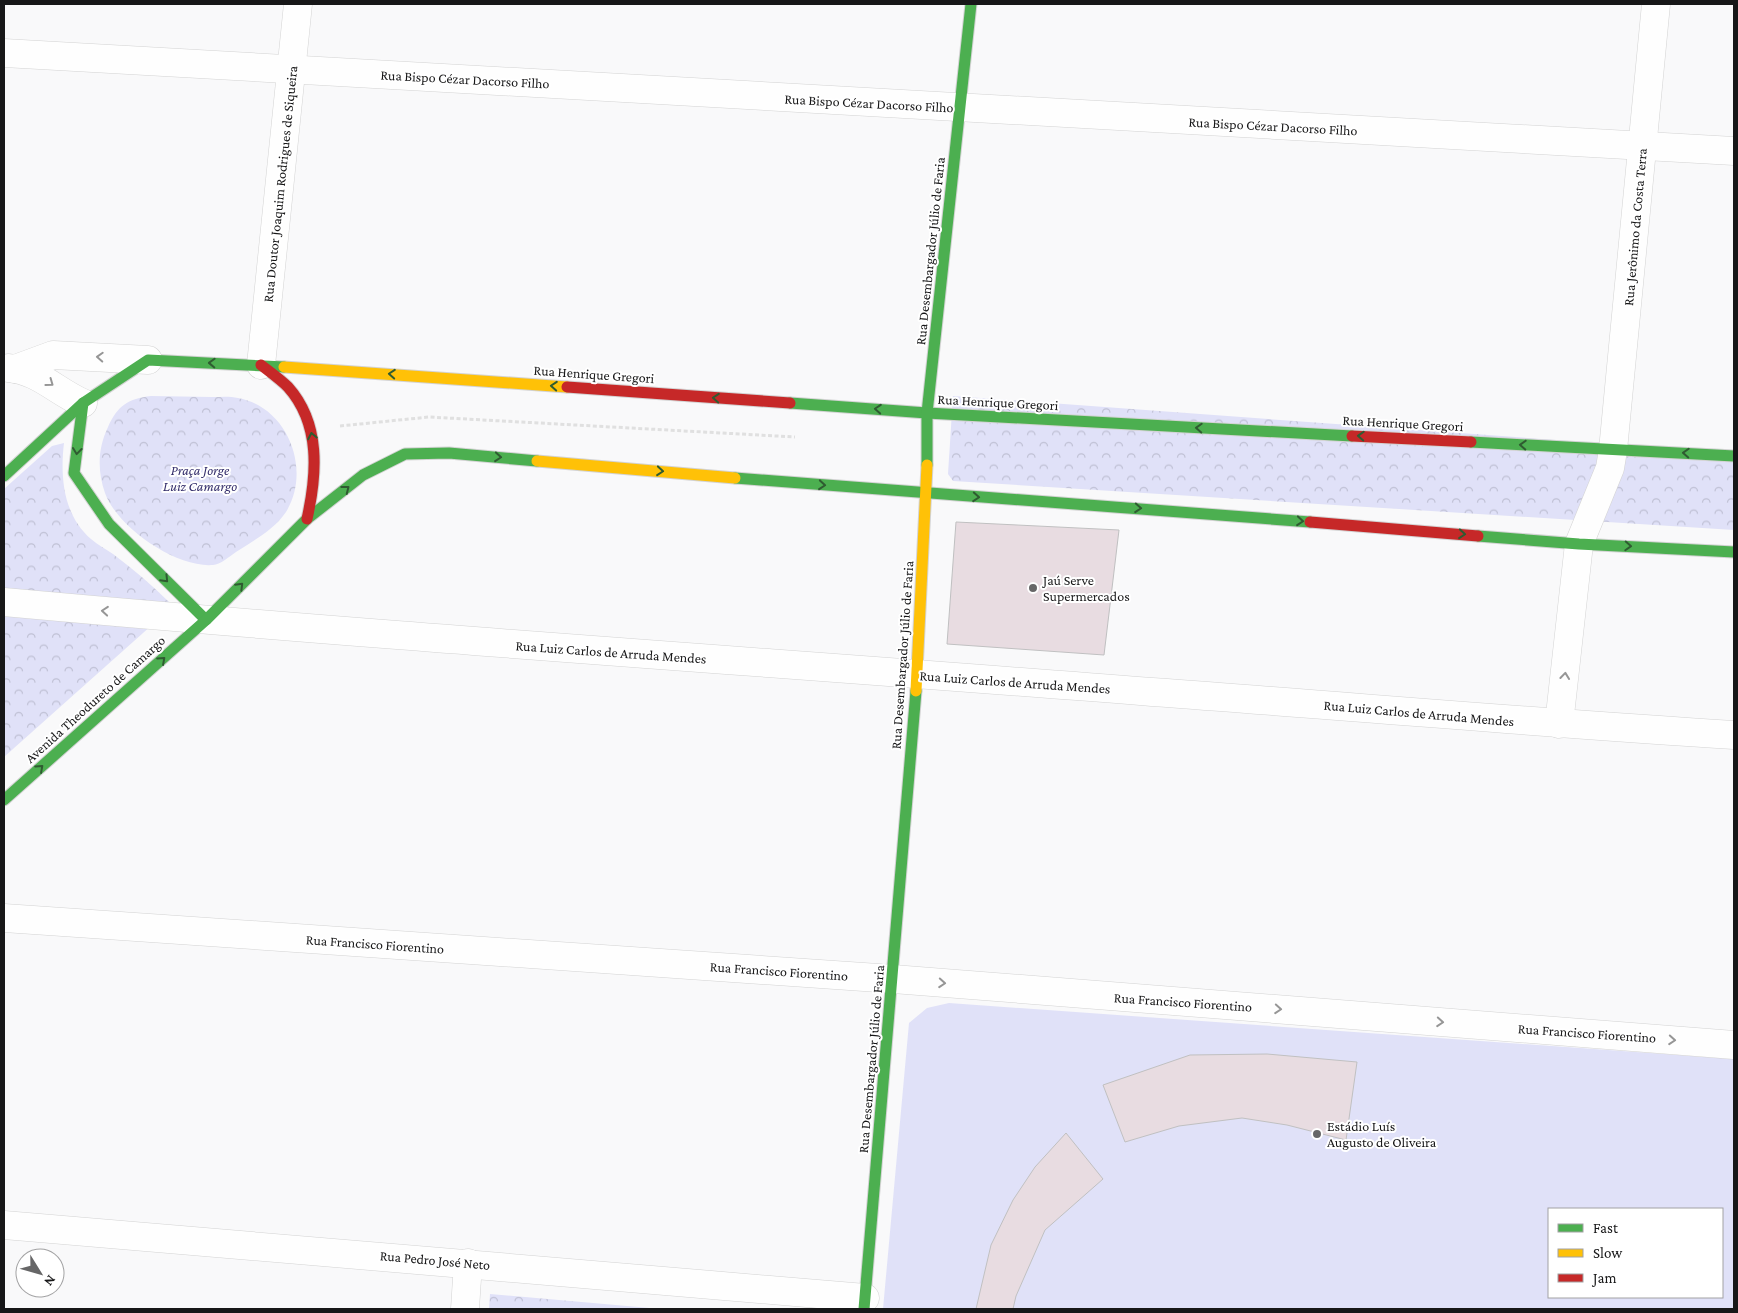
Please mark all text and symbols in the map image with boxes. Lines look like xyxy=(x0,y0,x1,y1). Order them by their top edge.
street label: Rua Doutor Joaquim Rodrigues de Siqueira xyxy=(260,65,300,303)
street label: Rua Bispo Cézar Dacorso Filho xyxy=(380,67,550,91)
street label: Rua Bispo Cézar Dacorso Filho xyxy=(784,91,954,115)
street label: Rua Bispo Cézar Dacorso Filho xyxy=(1188,114,1358,138)
street label: Rua Jerônimo da Costa Terra xyxy=(1620,147,1650,306)
street label: Rua Desembargador Júlio de Faria xyxy=(912,156,948,346)
one-way arrow xyxy=(96,352,104,363)
one-way arrow xyxy=(208,358,216,368)
street label: Rua Henrique Gregori xyxy=(533,362,655,386)
one-way arrow xyxy=(387,369,395,380)
one-way arrow xyxy=(44,377,54,386)
one-way arrow xyxy=(550,381,558,392)
street label: Rua Henrique Gregori xyxy=(937,391,1059,413)
one-way arrow xyxy=(712,392,720,403)
one-way arrow xyxy=(874,404,882,415)
street label: Rua Henrique Gregori xyxy=(1342,412,1464,434)
one-way arrow xyxy=(1194,422,1202,433)
one-way arrow xyxy=(1357,431,1365,442)
one-way arrow xyxy=(308,432,318,441)
one-way arrow xyxy=(1519,439,1527,450)
one-way arrow xyxy=(72,447,83,455)
one-way arrow xyxy=(1681,448,1689,459)
one-way arrow xyxy=(494,452,502,463)
park label: Praça Jorge Luiz Camargo xyxy=(163,462,237,494)
one-way arrow xyxy=(656,465,664,476)
one-way arrow xyxy=(818,479,826,490)
one-way arrow xyxy=(340,485,349,494)
one-way arrow xyxy=(972,492,980,503)
one-way arrow xyxy=(1135,503,1143,514)
one-way arrow xyxy=(1297,515,1305,526)
one-way arrow xyxy=(1458,529,1466,540)
one-way arrow xyxy=(1624,541,1632,552)
street label: Rua Desembargador Júlio de Faria xyxy=(887,560,917,750)
place label: Jaú Serve Supermercados xyxy=(1041,572,1130,604)
one-way arrow xyxy=(159,573,168,582)
marker: Jaú Serve Supermercados xyxy=(1027,582,1039,594)
one-way arrow xyxy=(234,583,243,592)
one-way arrow xyxy=(101,606,109,617)
street label: Avenida Theodureto de Camargo xyxy=(22,632,168,766)
street label: Rua Luiz Carlos de Arruda Mendes xyxy=(515,637,707,667)
one-way arrow xyxy=(156,656,165,665)
street label: Rua Luiz Carlos de Arruda Mendes xyxy=(919,667,1111,697)
one-way arrow xyxy=(1559,672,1570,680)
street label: Rua Luiz Carlos de Arruda Mendes xyxy=(1323,697,1515,729)
one-way arrow xyxy=(35,764,44,773)
street label: Rua Francisco Fiorentino xyxy=(305,931,445,957)
street label: Rua Francisco Fiorentino xyxy=(709,958,849,984)
street label: Rua Desembargador Júlio de Faria xyxy=(855,964,887,1154)
one-way arrow xyxy=(938,977,946,988)
street label: Rua Francisco Fiorentino xyxy=(1113,989,1253,1015)
one-way arrow xyxy=(1274,1003,1282,1014)
one-way arrow xyxy=(1436,1016,1444,1027)
street label: Rua Francisco Fiorentino xyxy=(1517,1020,1657,1046)
one-way arrow xyxy=(1668,1034,1676,1045)
place label: Estádio Luís Augusto de Oliveira xyxy=(1327,1118,1437,1150)
marker: Estádio Luís Augusto de Oliveira xyxy=(1311,1128,1323,1140)
legend xyxy=(1548,1208,1723,1298)
text: Fast xyxy=(1593,1220,1619,1236)
text: Slow xyxy=(1593,1245,1623,1261)
street label: Rua Pedro José Neto xyxy=(379,1247,491,1273)
north arrow xyxy=(15,1248,65,1298)
text: Jam xyxy=(1591,1270,1616,1287)
text: N xyxy=(41,1272,60,1290)

